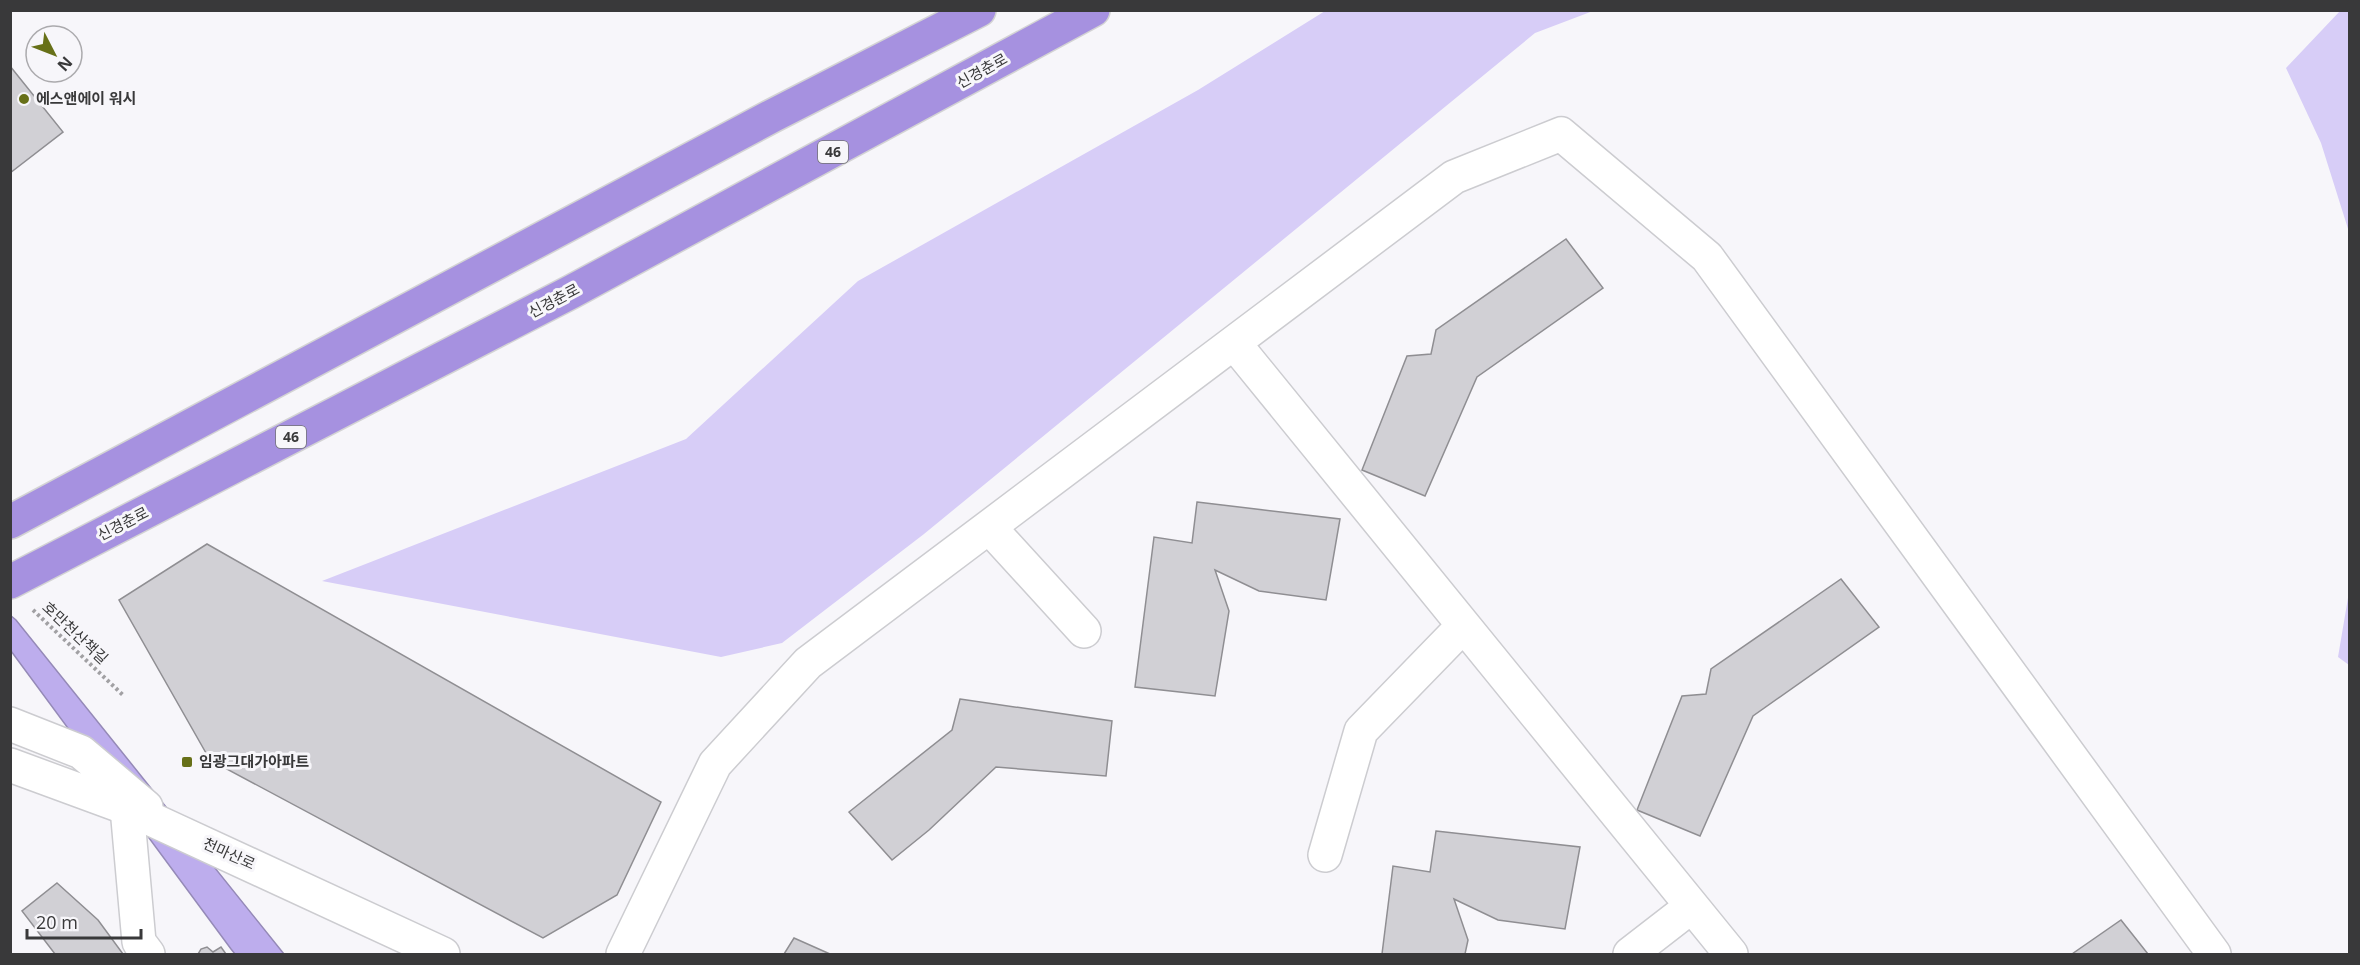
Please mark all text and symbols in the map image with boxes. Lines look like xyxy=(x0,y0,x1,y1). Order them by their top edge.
north arrow xyxy=(24,24,84,84)
street label: 신경춘로 xyxy=(953,48,1011,92)
text: N xyxy=(53,52,78,76)
place label: 에스앤에이 워시 xyxy=(36,88,137,108)
marker: 에스앤에이 워시 xyxy=(17,92,31,106)
road number: 46 xyxy=(818,141,848,163)
street label: 신경춘로 xyxy=(524,278,583,322)
road number: 46 xyxy=(276,426,306,448)
street label: 신경춘로 xyxy=(93,502,152,545)
street label: 호만천산책길 xyxy=(39,597,113,668)
place label: 임광그대가아파트 xyxy=(199,751,310,771)
marker: 임광그대가아파트 xyxy=(180,755,194,769)
street label: 천마산로 xyxy=(200,833,259,873)
scale bar xyxy=(27,902,141,940)
text: 20 m xyxy=(36,910,78,934)

